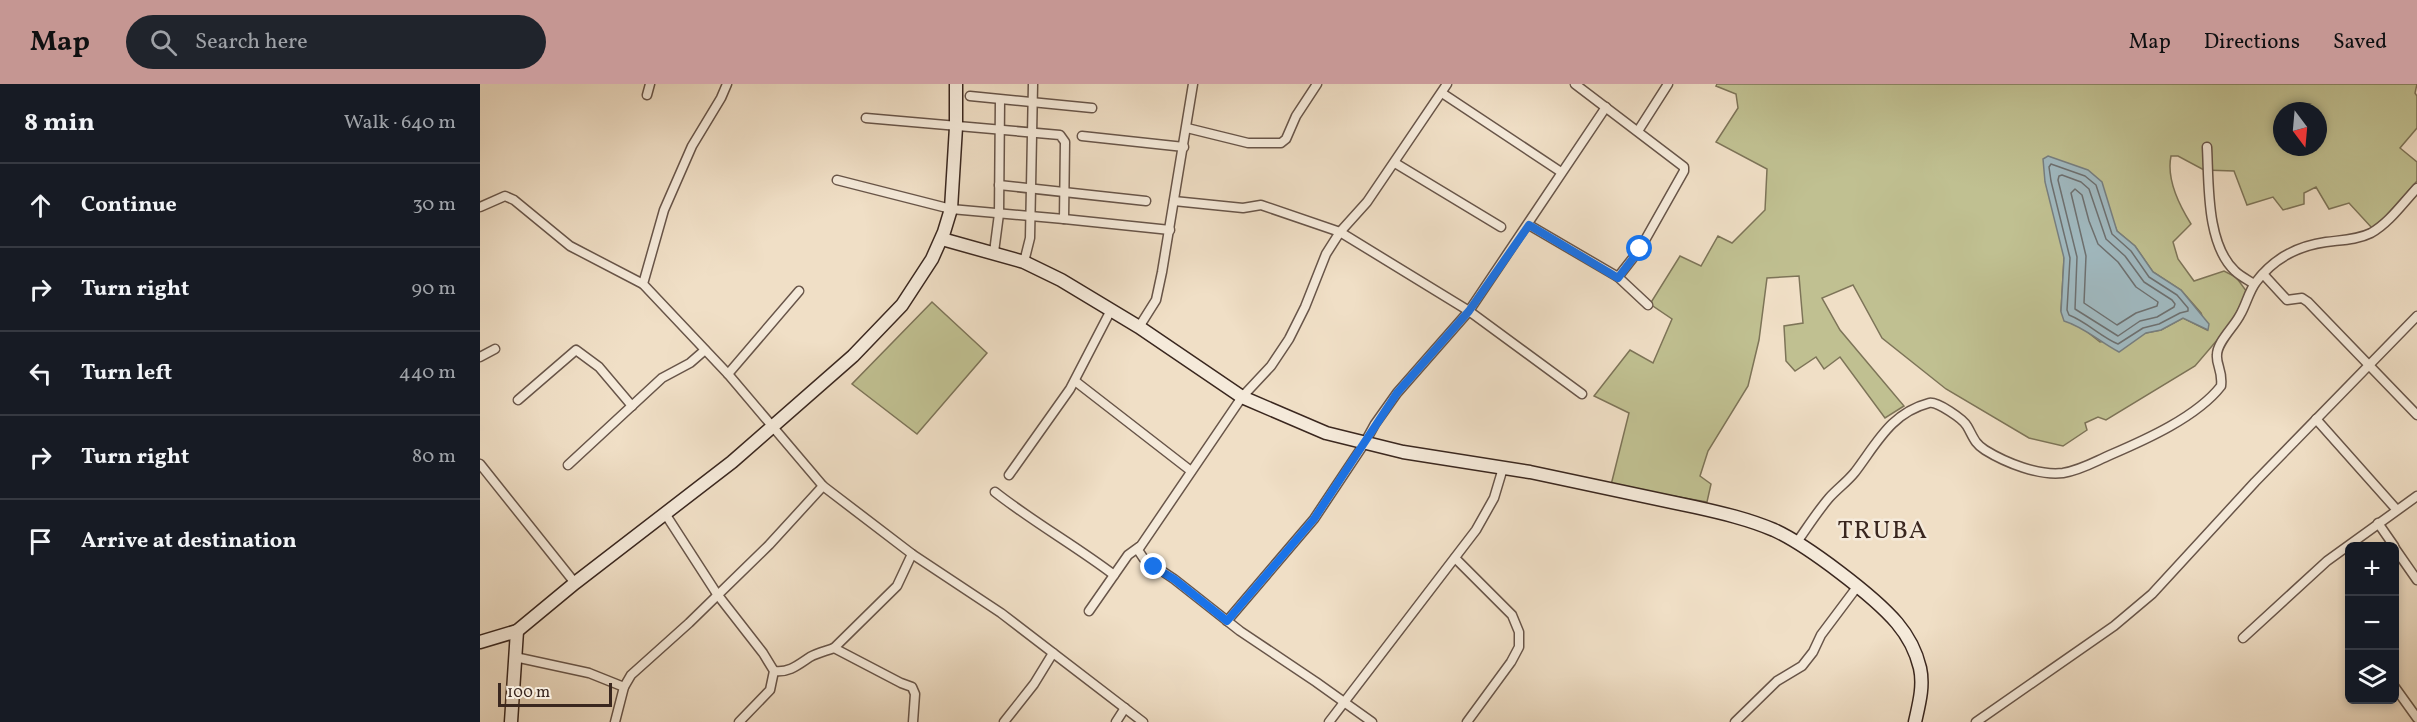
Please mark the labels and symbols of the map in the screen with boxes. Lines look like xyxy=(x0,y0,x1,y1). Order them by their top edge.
north arrow xyxy=(2273,102,2327,156)
route start xyxy=(1626,235,1652,261)
district label: TRUBA xyxy=(1837,513,1929,549)
route end xyxy=(1140,553,1166,579)
scale bar xyxy=(498,680,612,708)

